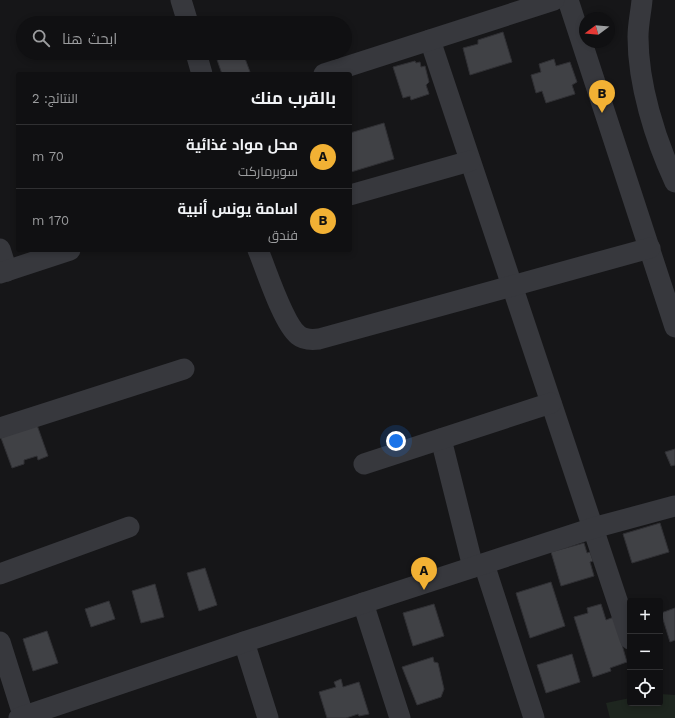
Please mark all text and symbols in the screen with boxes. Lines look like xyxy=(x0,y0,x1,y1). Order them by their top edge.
north arrow xyxy=(579,12,615,48)
search box xyxy=(16,16,352,60)
icon: search xyxy=(30,27,52,49)
text: ابحث هنا xyxy=(62,30,117,48)
pin: B xyxy=(589,80,615,113)
text: بالقرب منك xyxy=(251,88,336,108)
text: النتائج: 2 xyxy=(32,91,78,106)
text: محل مواد غذائية xyxy=(186,136,298,154)
text: 70 m xyxy=(32,149,64,164)
text: A xyxy=(319,149,327,164)
text: سوبرماركت xyxy=(238,164,298,179)
text: اسامة يونس أنبية xyxy=(177,200,298,218)
text: 170 m xyxy=(32,213,69,228)
text: B xyxy=(319,213,327,228)
text: فندق xyxy=(268,228,298,243)
your location xyxy=(386,431,406,451)
pin: A xyxy=(411,557,437,590)
map controls xyxy=(627,598,663,706)
button: + xyxy=(627,598,663,634)
button: − xyxy=(627,634,663,670)
button: locate xyxy=(627,670,663,706)

